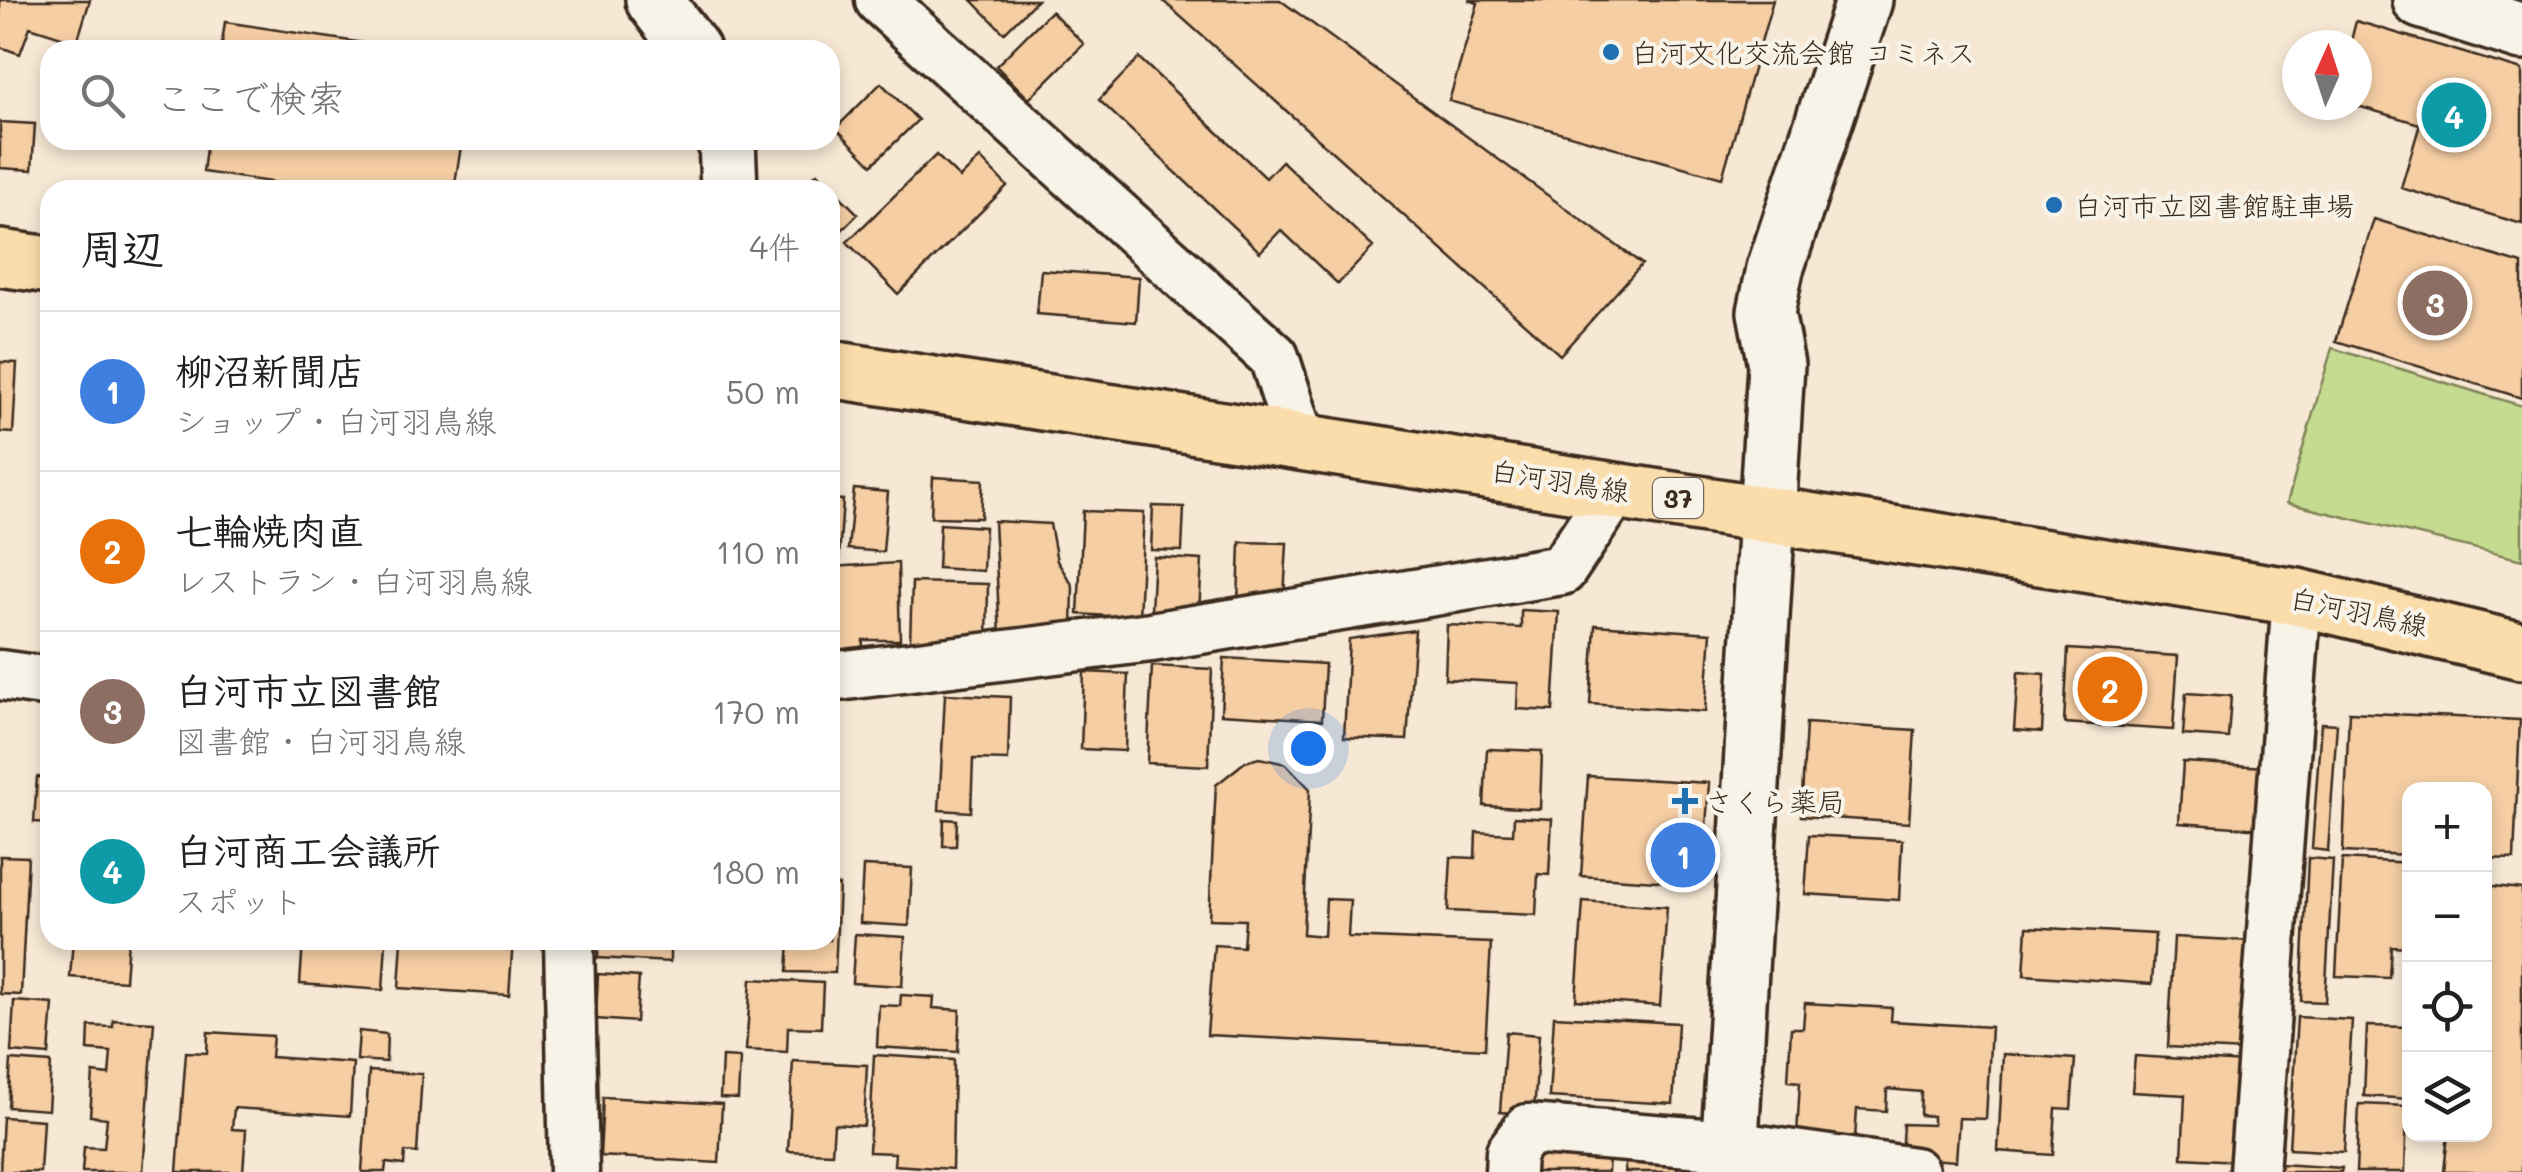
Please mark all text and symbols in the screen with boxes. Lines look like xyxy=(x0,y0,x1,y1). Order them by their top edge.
north arrow xyxy=(2282,30,2372,120)
place label: 白河文化交流会館 コミネス xyxy=(1631,34,1975,70)
search box xyxy=(40,40,840,150)
marker: 白河文化交流会館 コミネス xyxy=(1600,41,1622,63)
icon: search xyxy=(75,68,130,123)
text: ここで検索 xyxy=(155,72,345,122)
pin: 4 xyxy=(2422,78,2486,152)
place label: 白河市立図書館駐車場 xyxy=(2074,187,2354,223)
marker: 白河市立図書館駐車場 xyxy=(2043,194,2065,216)
text: 周辺 xyxy=(80,220,164,275)
text: 4件 xyxy=(749,225,800,267)
pin: 3 xyxy=(2402,266,2468,340)
text: 柳沼新聞店 xyxy=(175,345,365,395)
text: 1 xyxy=(105,370,120,412)
text: 50 m xyxy=(726,370,800,412)
text: ショップ · 白河羽鳥線 xyxy=(175,399,496,441)
street label: 白河羽鳥線 xyxy=(1488,451,1632,509)
road number: 37 xyxy=(1653,478,1703,518)
text: 七輪焼肉直 xyxy=(175,505,365,555)
text: 2 xyxy=(104,530,121,572)
text: 110 m xyxy=(716,530,800,572)
text: レストラン · 白河羽鳥線 xyxy=(175,559,532,601)
street label: 白河羽鳥線 xyxy=(2287,579,2431,643)
pin: 2 xyxy=(2078,652,2142,726)
text: 白河市立図書館 xyxy=(175,665,441,715)
text: 3 xyxy=(103,690,122,732)
text: 170 m xyxy=(712,690,800,732)
text: 図書館 · 白河羽鳥線 xyxy=(175,719,465,761)
your location xyxy=(1283,723,1334,774)
map controls xyxy=(2402,782,2492,1142)
button: + xyxy=(2402,782,2492,872)
place label: さくら薬局 xyxy=(1705,783,1845,819)
marker: さくら薬局 xyxy=(1674,790,1696,812)
pin: 1 xyxy=(1650,818,1716,892)
text: 白河商工会議所 xyxy=(175,825,441,875)
text: 4 xyxy=(102,850,123,892)
text: 180 m xyxy=(711,850,800,892)
button: − xyxy=(2402,872,2492,962)
text: スポット xyxy=(175,879,303,921)
button: locate xyxy=(2402,962,2492,1052)
button: layers xyxy=(2402,1052,2492,1142)

